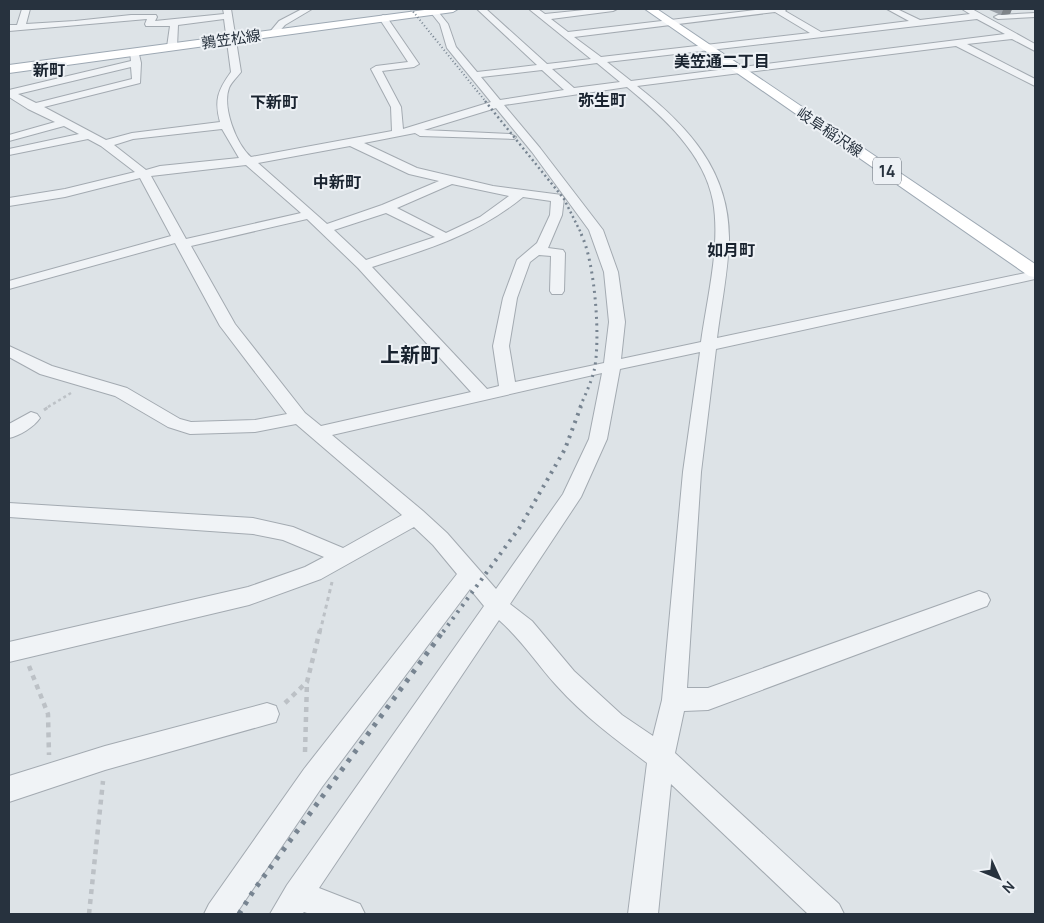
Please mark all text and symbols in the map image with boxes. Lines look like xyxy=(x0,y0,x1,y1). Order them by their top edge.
street label: 鶉笠松線 xyxy=(200,24,262,54)
district label: 美笠通二丁目 xyxy=(674,50,770,72)
district label: 新町 xyxy=(33,59,65,81)
district label: 弥生町 xyxy=(578,89,626,111)
district label: 下新町 xyxy=(250,91,298,113)
street label: 岐阜稲沢線 xyxy=(793,102,867,162)
road number: 14 xyxy=(873,158,901,185)
district label: 中新町 xyxy=(313,171,361,193)
district label: 如月町 xyxy=(707,239,755,261)
district label: 上新町 xyxy=(380,341,440,368)
north arrow xyxy=(974,853,1024,903)
text: N xyxy=(998,877,1019,898)

